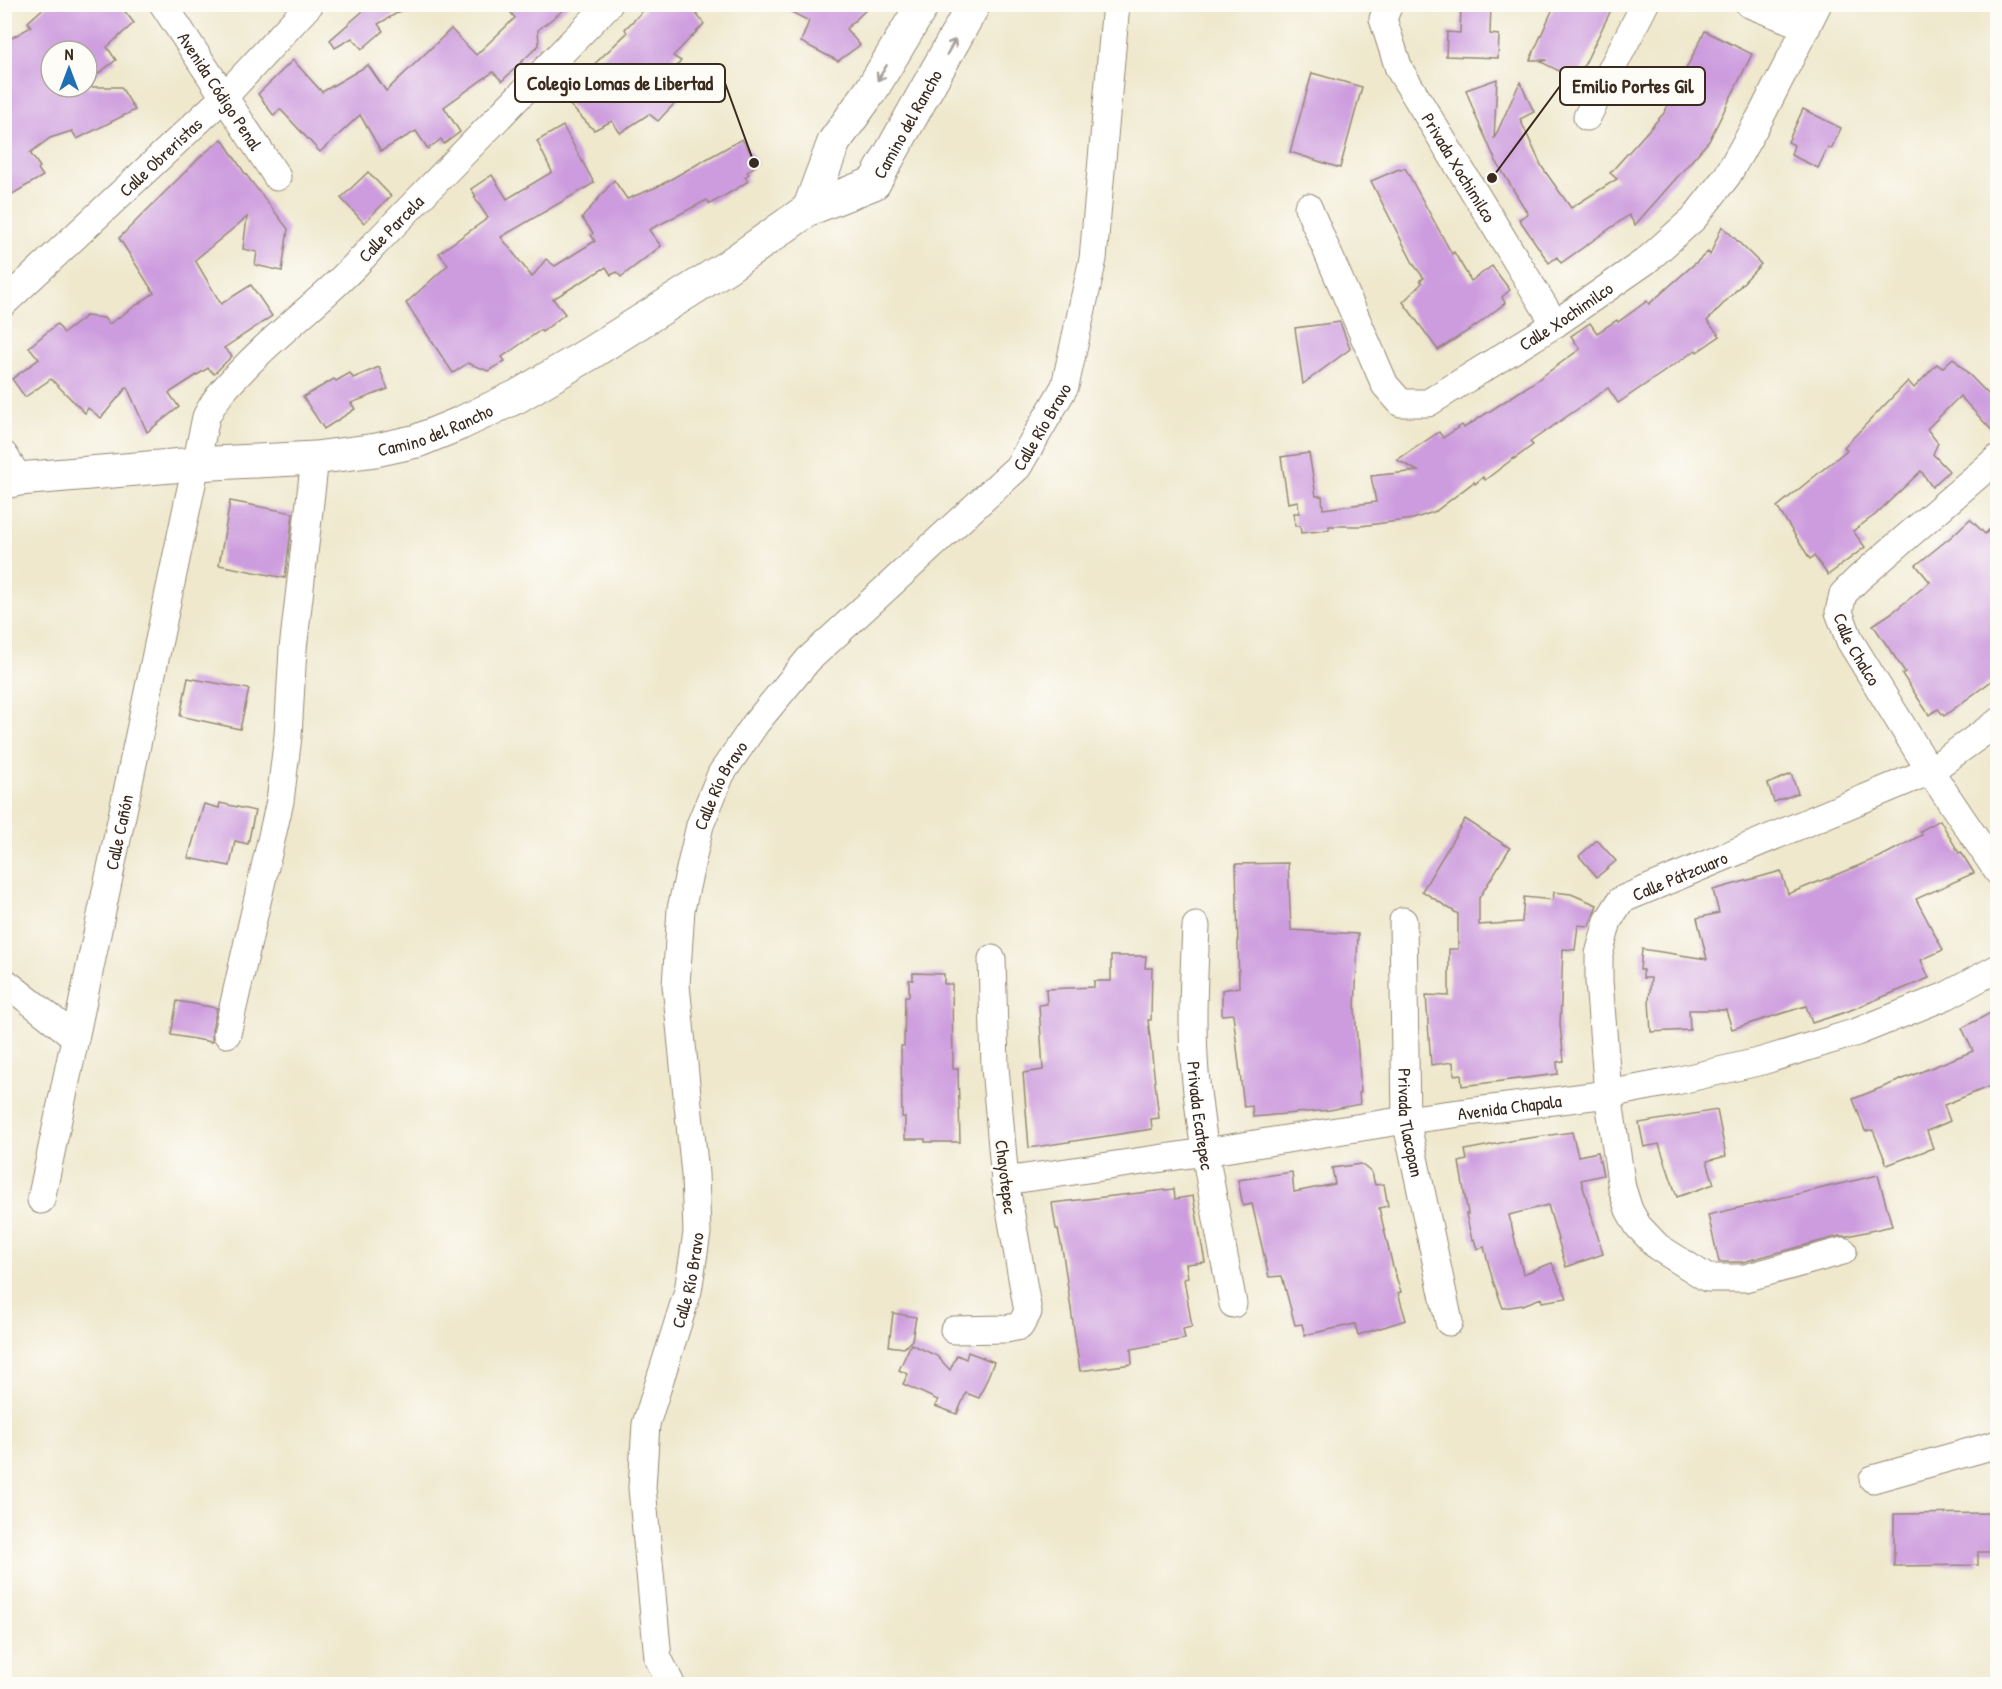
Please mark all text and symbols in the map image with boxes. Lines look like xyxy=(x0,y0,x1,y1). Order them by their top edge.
street label: Avenida Código Penal xyxy=(172,27,268,155)
north arrow xyxy=(39,39,99,99)
one-way arrow xyxy=(945,39,957,56)
text: N xyxy=(65,43,74,65)
callout: Colegio Lomas de Libertad xyxy=(515,64,725,102)
one-way arrow xyxy=(875,64,888,81)
street label: Camino del Rancho xyxy=(867,65,947,183)
callout: Emilio Portes Gil xyxy=(1560,67,1705,105)
text: Colegio Lomas de Libertad xyxy=(527,69,713,97)
text: Emilio Portes Gil xyxy=(1572,72,1694,99)
street label: Privada Xochimilco xyxy=(1416,108,1502,227)
street label: Calle Obreristas xyxy=(113,111,207,202)
street label: Calle Parcela xyxy=(352,189,429,268)
street label: Calle Xochimilco xyxy=(1514,275,1618,356)
street label: Calle Río Bravo xyxy=(1006,378,1077,475)
street label: Camino del Rancho xyxy=(375,397,497,462)
street label: Calle Chalco xyxy=(1828,609,1887,690)
street label: Calle Río Bravo xyxy=(687,736,753,833)
street label: Calle Cañón xyxy=(98,792,139,872)
street label: Calle Pátzcuaro xyxy=(1628,844,1731,907)
street label: Privada Ecatepec xyxy=(1182,1060,1220,1172)
street label: Privada Tlacopan xyxy=(1393,1068,1430,1179)
street label: Avenida Chapala xyxy=(1456,1088,1563,1126)
street label: Chayotepec xyxy=(989,1138,1023,1216)
street label: Calle Río Bravo xyxy=(665,1231,709,1331)

